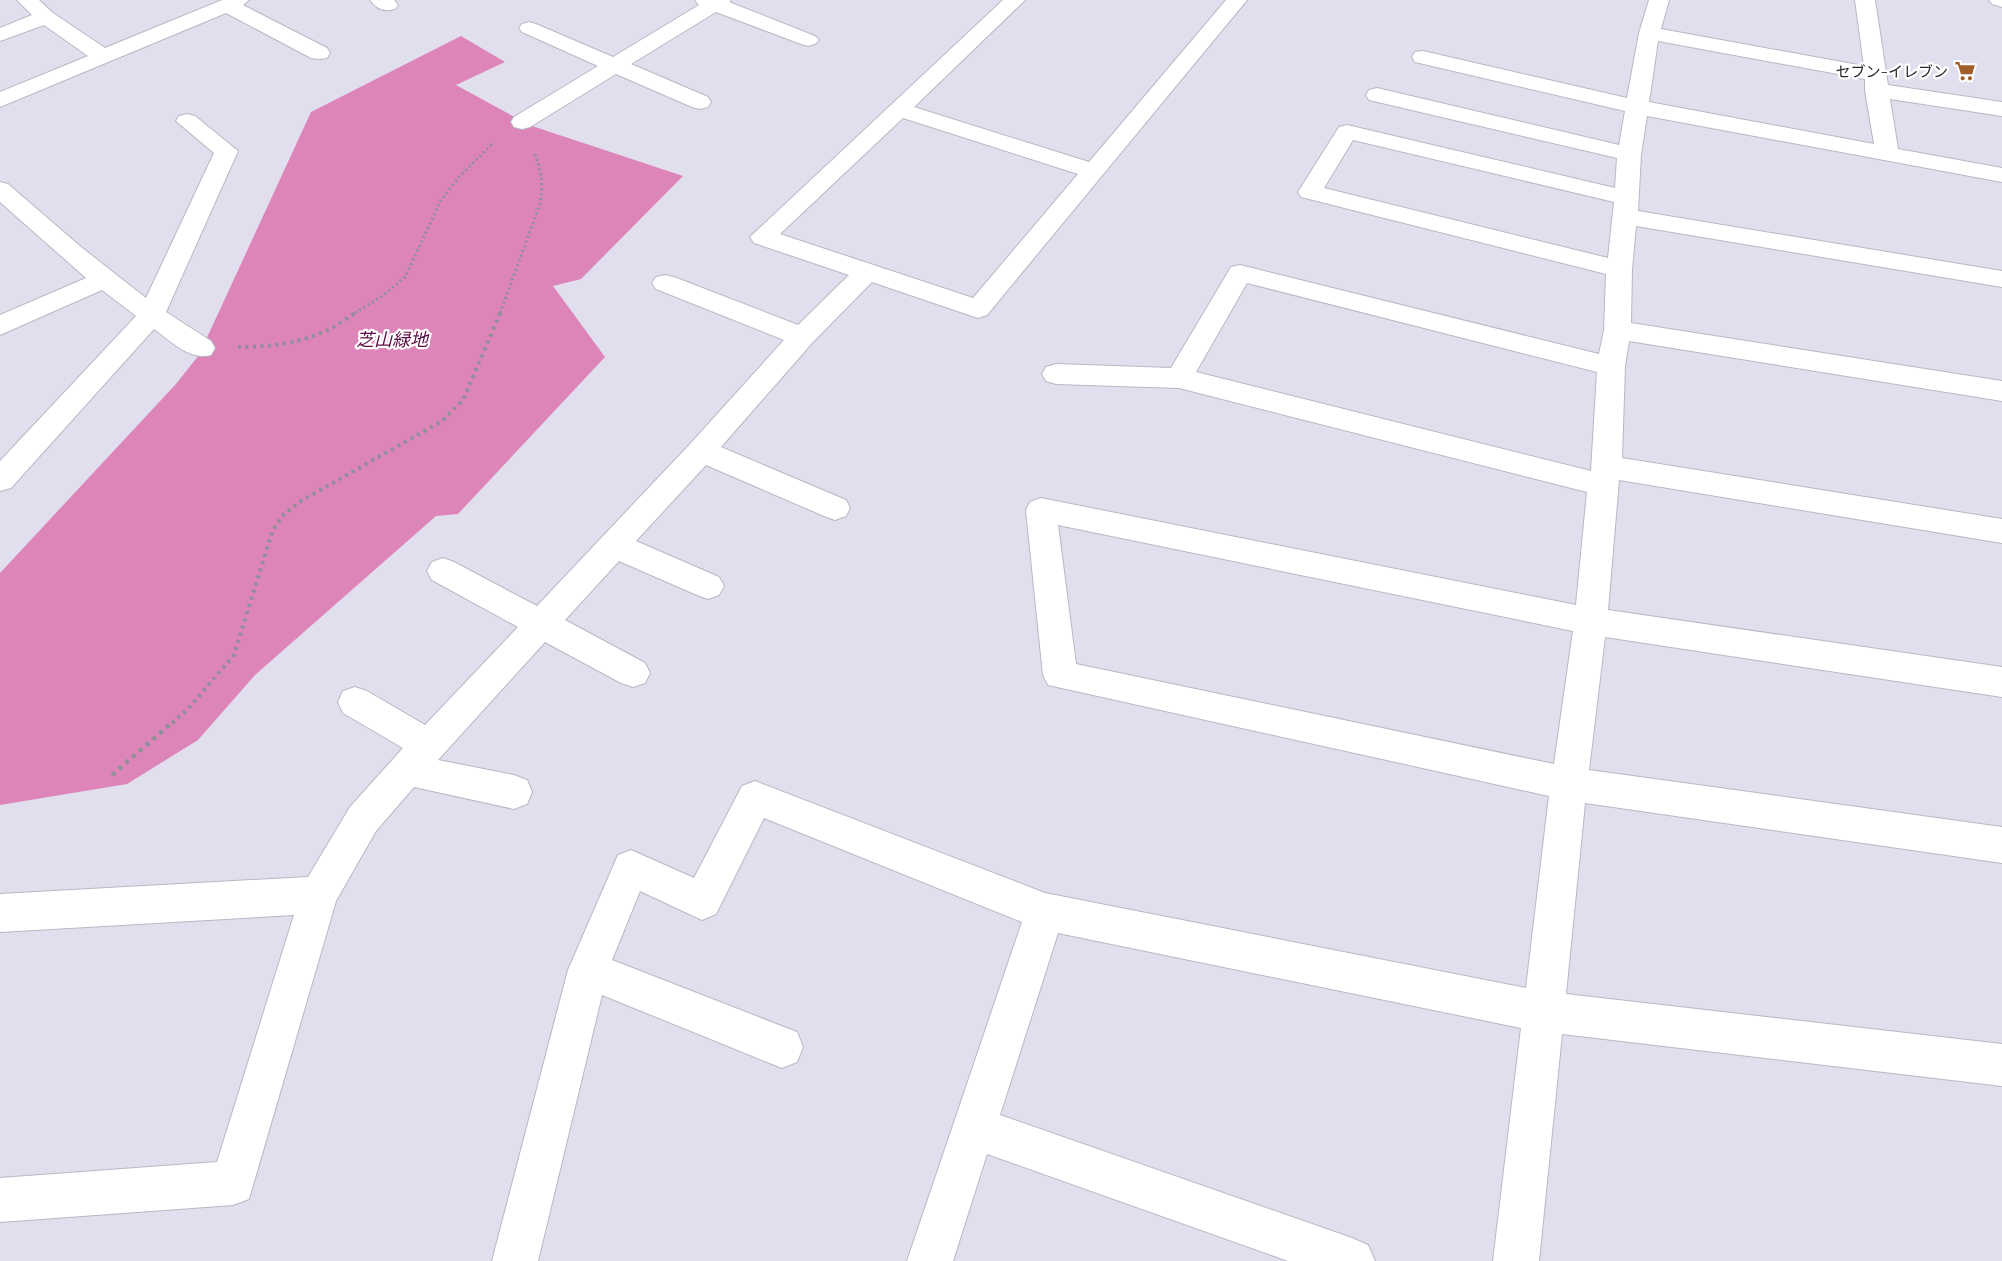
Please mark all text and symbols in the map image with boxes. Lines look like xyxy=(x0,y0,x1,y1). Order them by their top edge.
supermarket icon: セブン-イレブン xyxy=(1953,59,1977,83)
place label: セブン-イレブン xyxy=(1836,61,1948,81)
park label: 芝山緑地 xyxy=(356,327,430,351)

